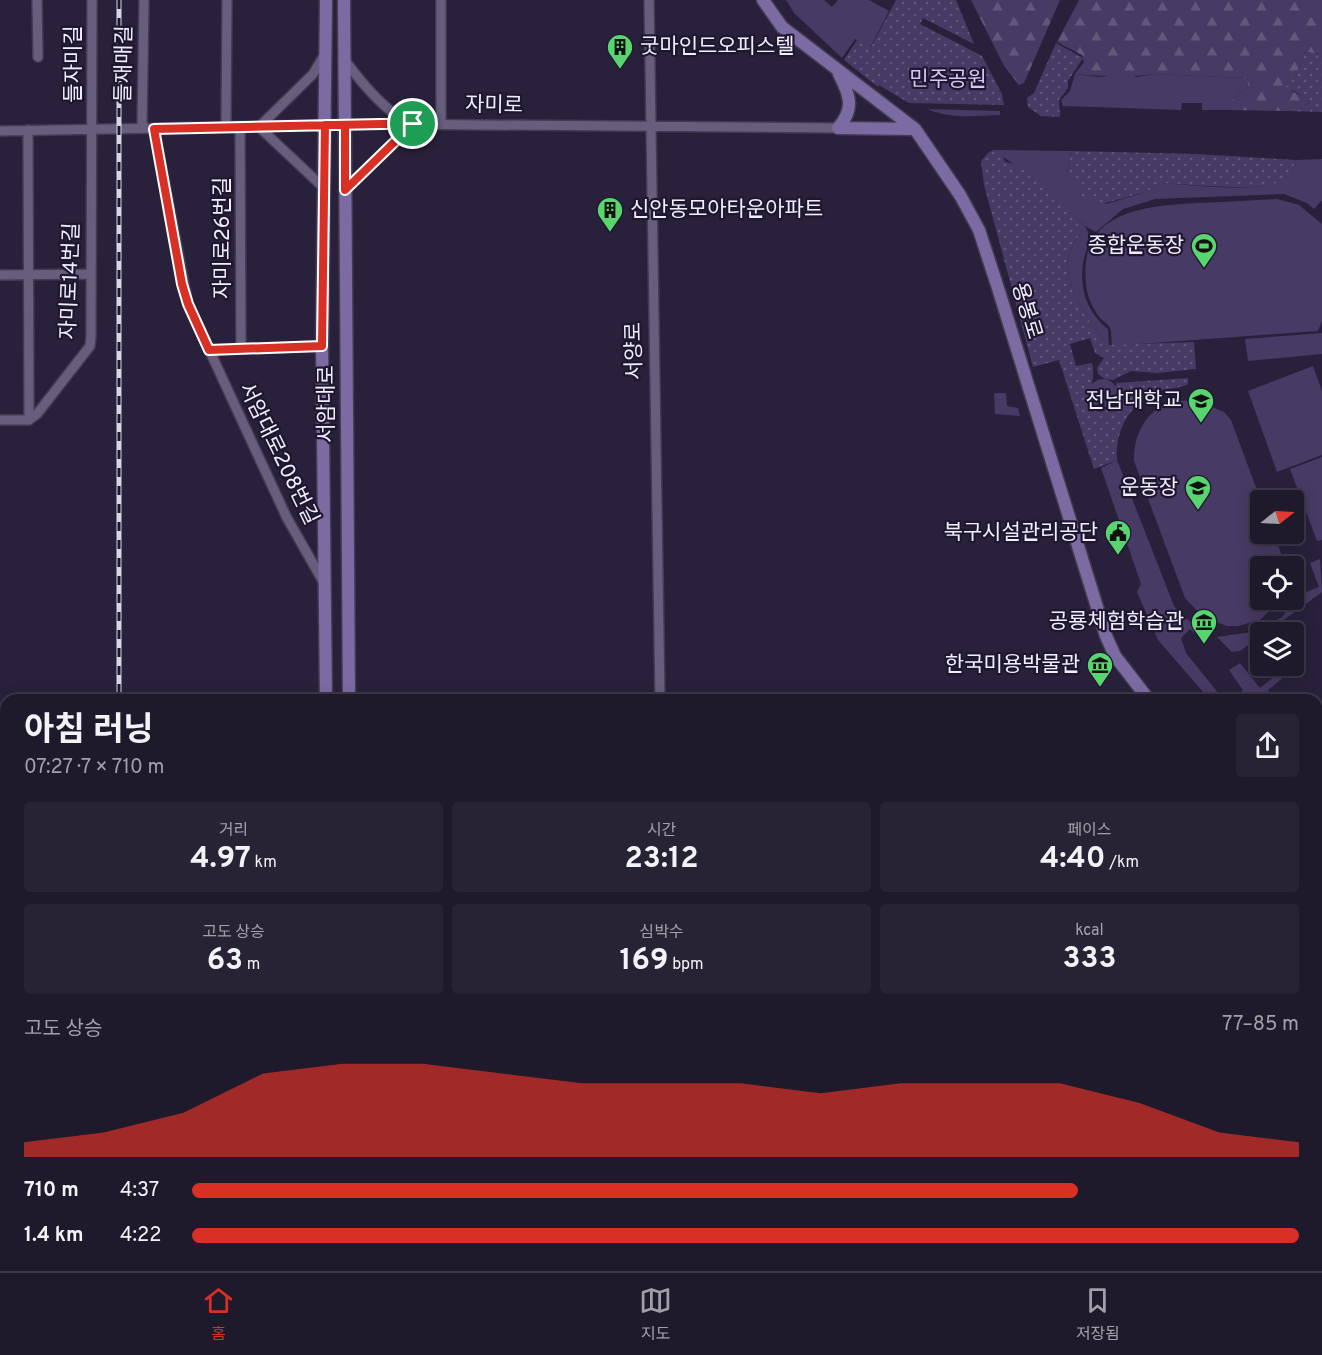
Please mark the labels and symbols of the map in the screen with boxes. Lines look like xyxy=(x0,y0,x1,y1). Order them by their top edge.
street label: 들자미길 xyxy=(61,25,88,103)
street label: 들재매길 xyxy=(111,25,139,103)
building icon: 굿마인드오피스텔 xyxy=(605,32,635,70)
place label: 굿마인드오피스텔 xyxy=(640,34,795,61)
park label: 민주공원 xyxy=(909,67,987,94)
street label: 자미로 xyxy=(465,92,523,120)
pin xyxy=(387,98,438,149)
street label: 자미로26번길 xyxy=(210,177,237,299)
building icon: 신안동모아타운아파트 xyxy=(595,195,625,233)
place label: 신안동모아타운아파트 xyxy=(630,197,823,224)
street label: 자미로14번길 xyxy=(55,222,87,340)
sports icon: 종합운동장 xyxy=(1189,231,1219,269)
place label: 종합운동장 xyxy=(1087,233,1184,260)
street label: 용봉로 xyxy=(1005,279,1047,343)
street label: 서양로 xyxy=(621,322,649,380)
street label: 서암대로 xyxy=(314,365,341,443)
street label: 서암대로208번길 xyxy=(232,378,324,530)
school or university icon: 전남대학교 xyxy=(1186,386,1216,424)
place label: 전남대학교 xyxy=(1085,388,1182,415)
school or university icon: 운동장 xyxy=(1183,473,1213,511)
place label: 운동장 xyxy=(1120,475,1178,502)
north arrow xyxy=(1250,490,1304,544)
public building icon: 북구시설관리공단 xyxy=(1103,518,1133,556)
place label: 북구시설관리공단 xyxy=(943,520,1098,547)
museum icon: 공룡체험학습관 xyxy=(1189,607,1219,645)
place label: 공룡체험학습관 xyxy=(1049,609,1184,636)
museum icon: 한국미용박물관 xyxy=(1085,650,1115,688)
place label: 한국미용박물관 xyxy=(945,652,1080,679)

